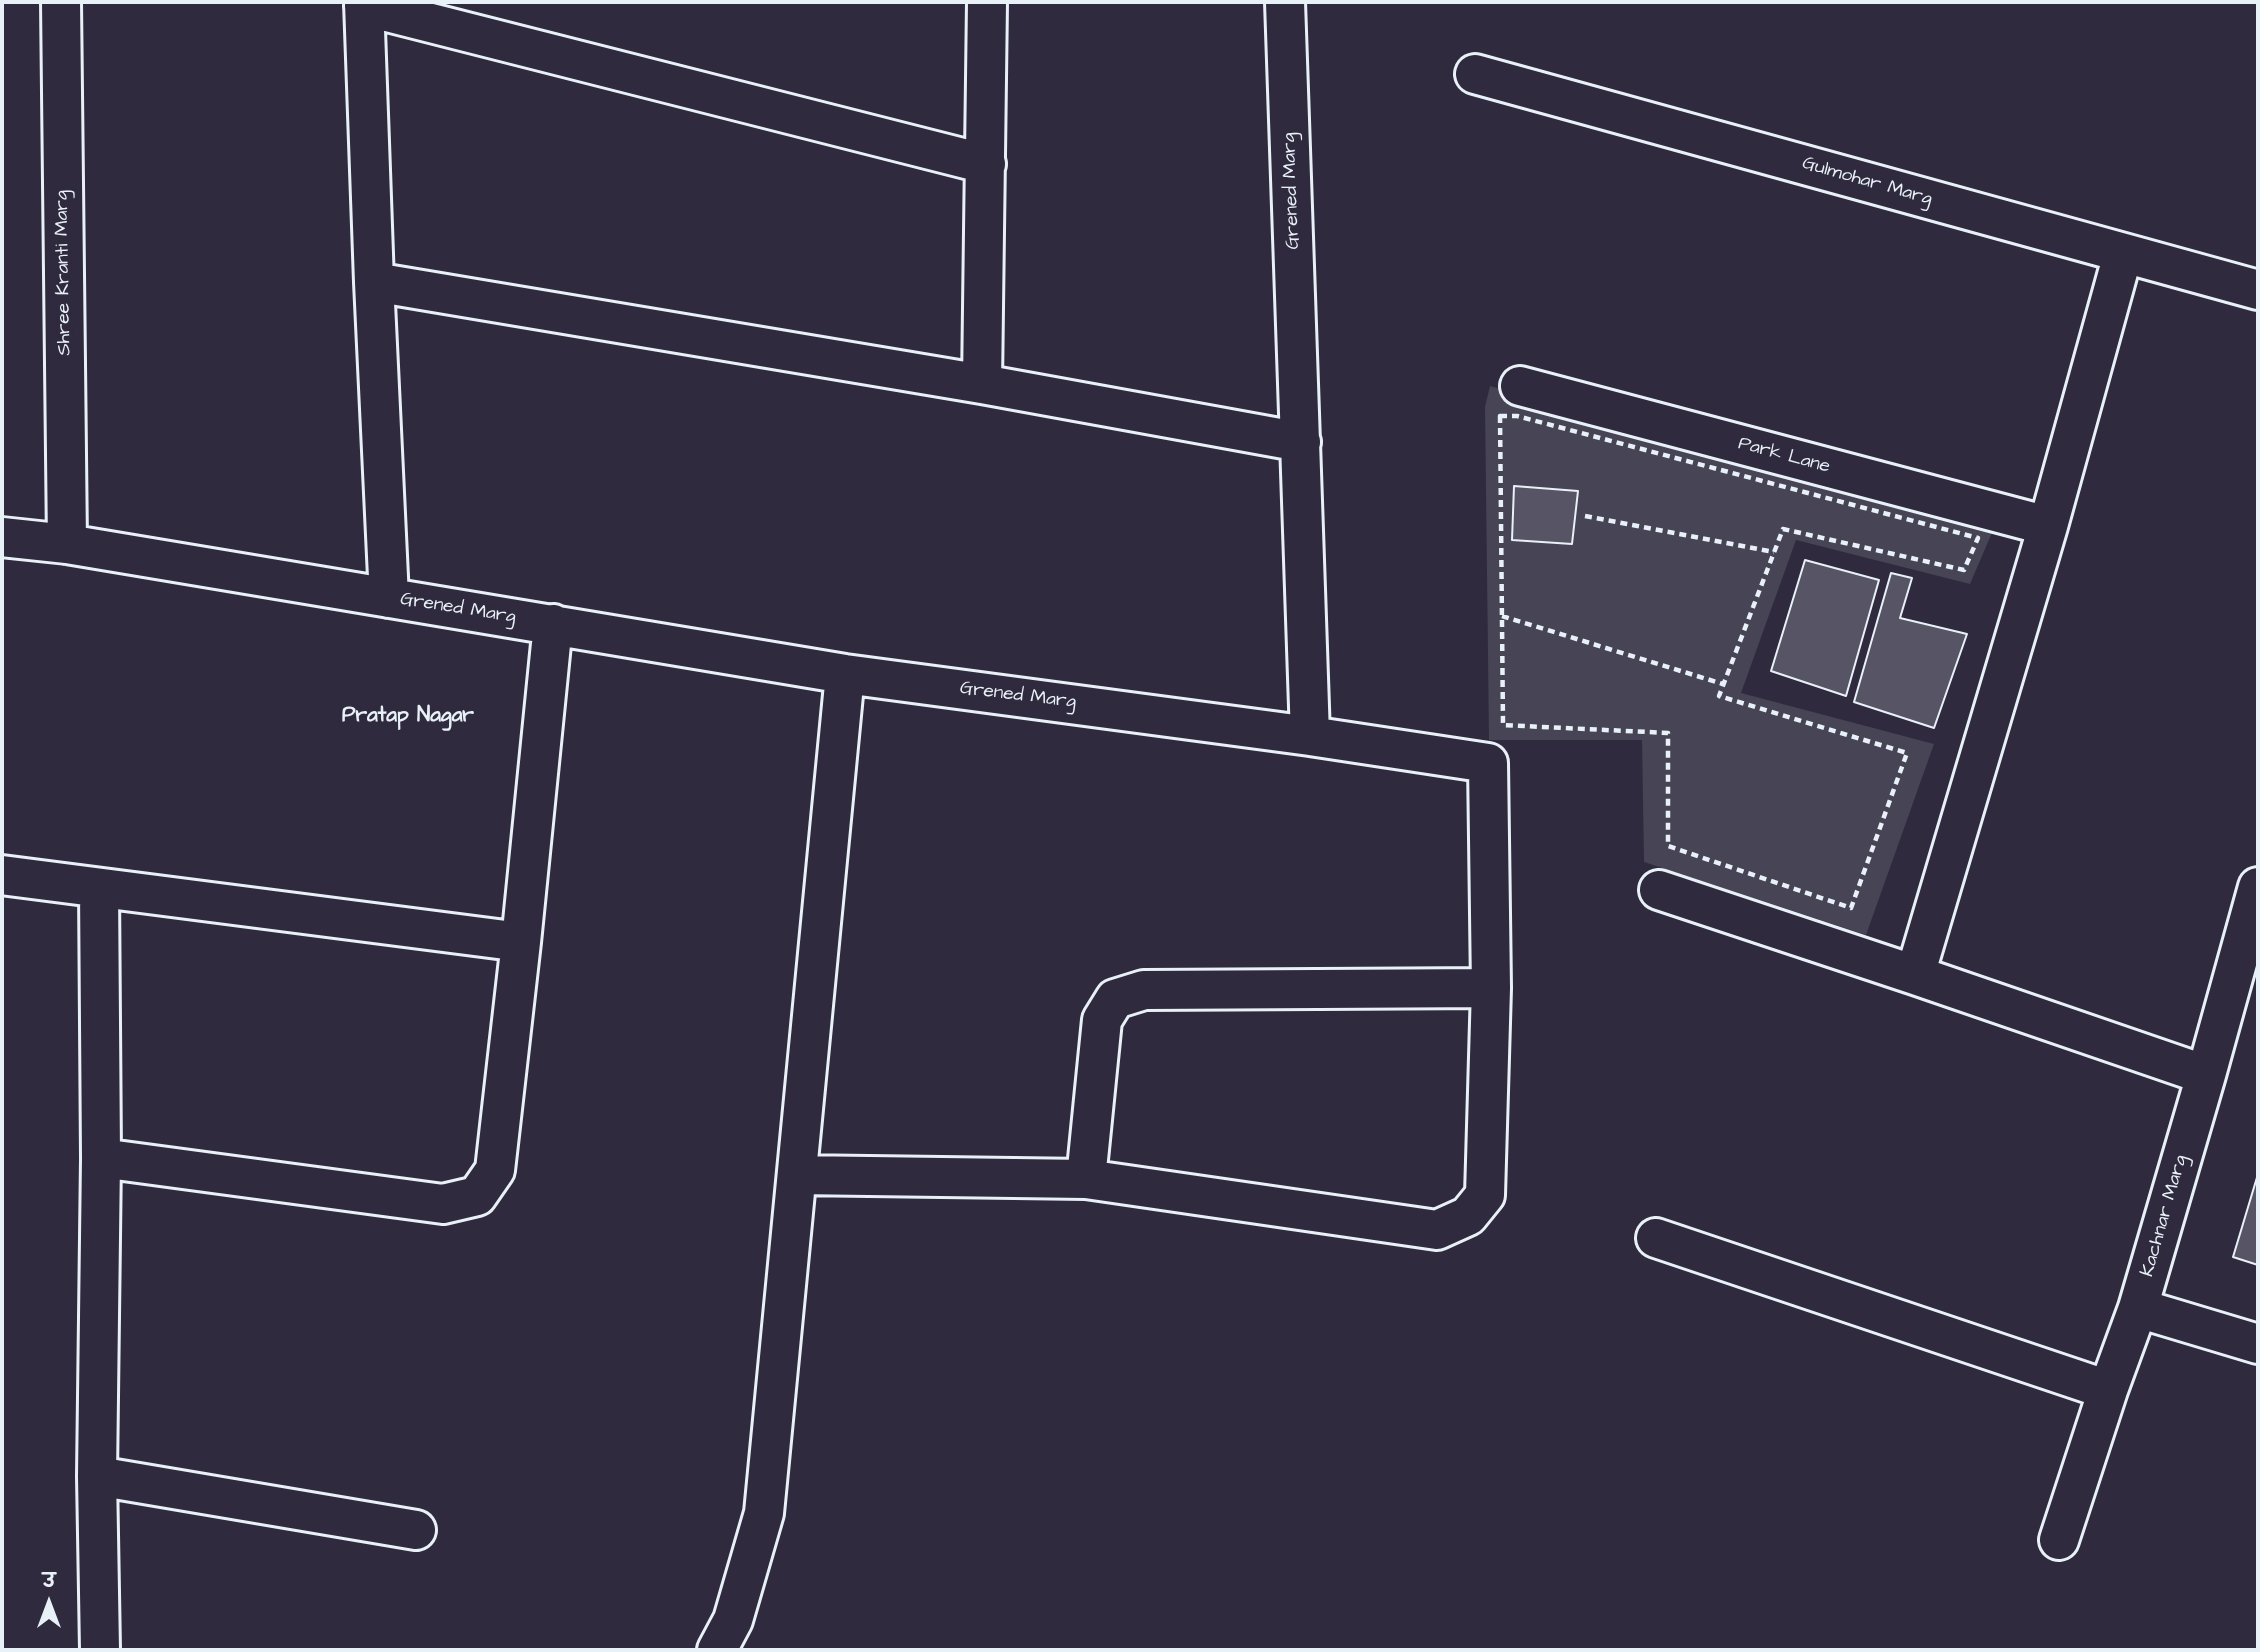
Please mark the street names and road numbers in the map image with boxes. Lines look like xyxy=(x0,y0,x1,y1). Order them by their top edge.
street label: Grened Marg xyxy=(1279,132,1305,250)
street label: Gulmohar Marg xyxy=(1799,153,1935,211)
street label: Shree Kranti Marg xyxy=(51,190,77,356)
street label: Park Lane xyxy=(1736,433,1832,479)
street label: Grened Marg xyxy=(399,589,517,629)
street label: Grened Marg xyxy=(959,678,1077,714)
street label: Kachnar Marg xyxy=(2137,1153,2193,1279)

